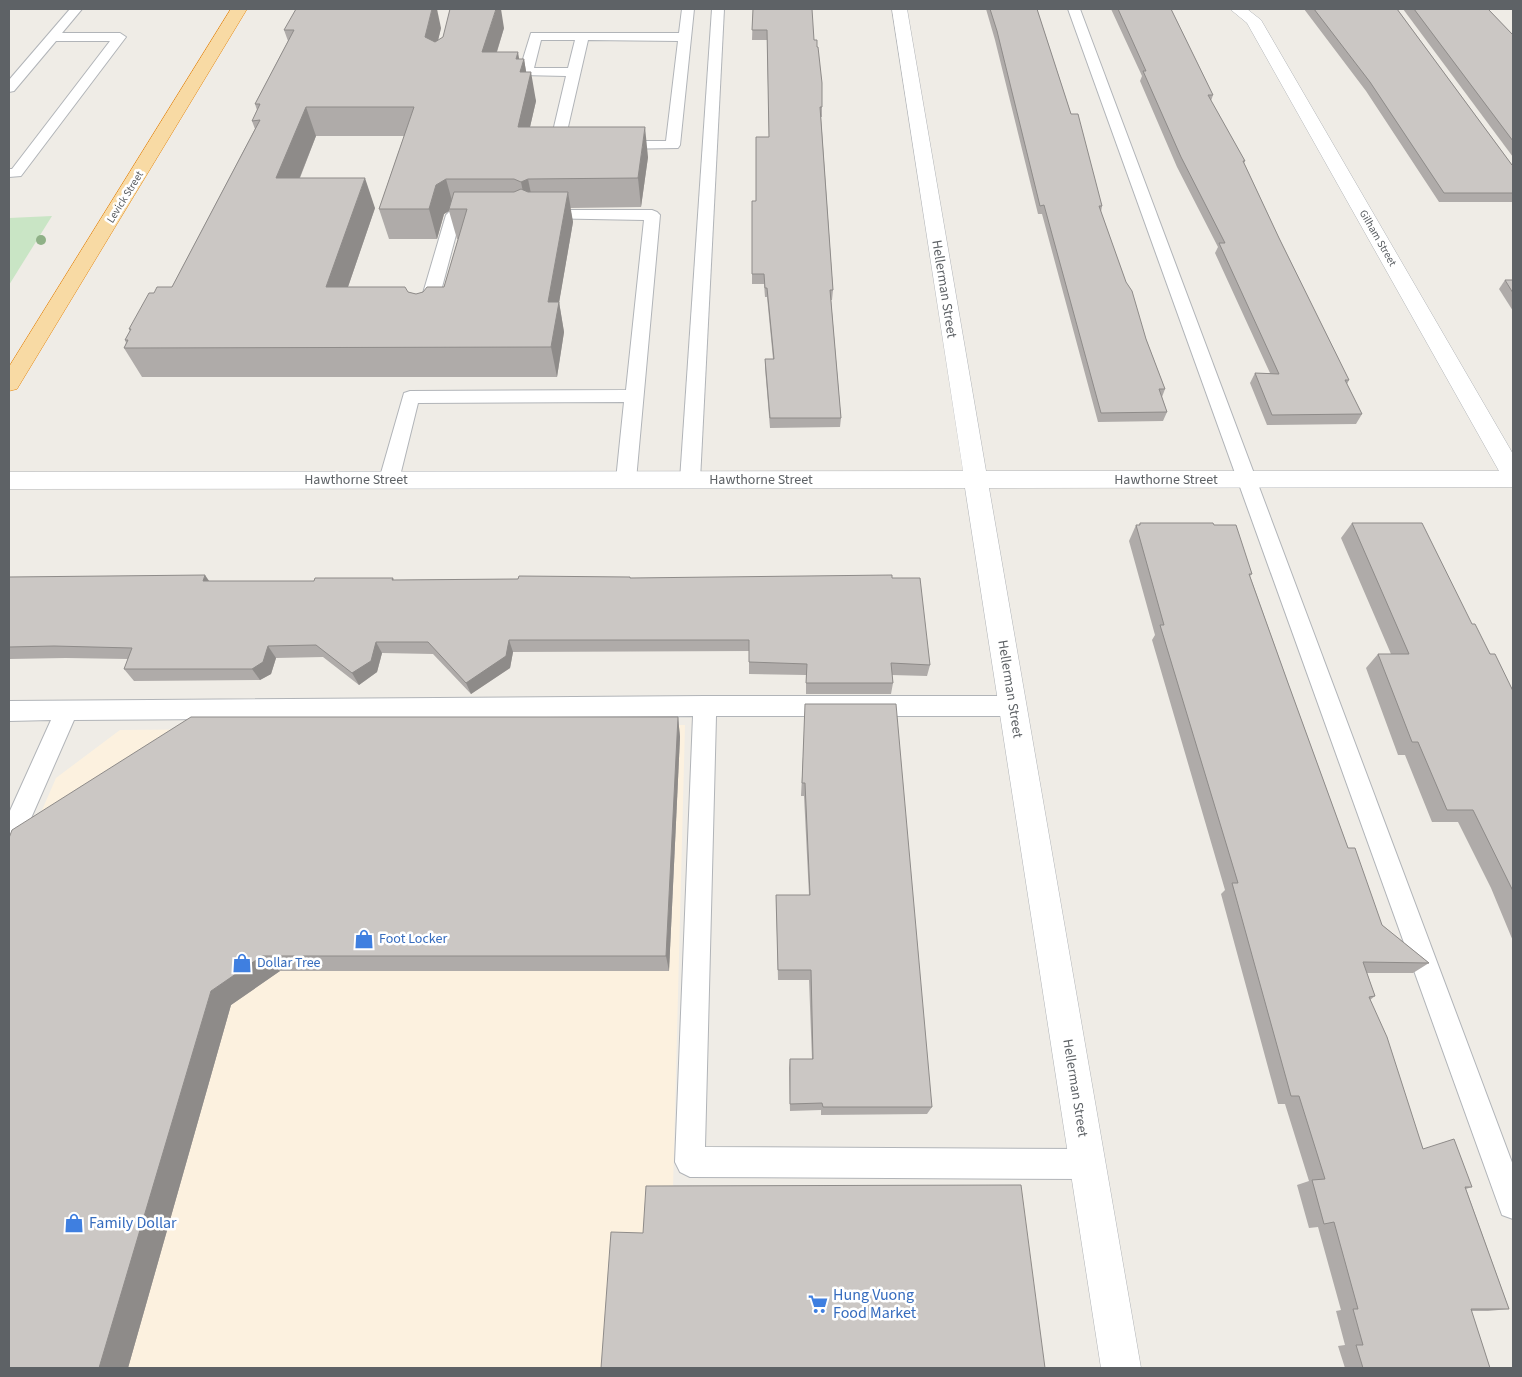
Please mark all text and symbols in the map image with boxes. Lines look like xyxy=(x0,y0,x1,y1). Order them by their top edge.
street label: Levick Street xyxy=(103,168,147,226)
street label: Gilham Street xyxy=(1356,207,1400,269)
street label: Hellerman Street xyxy=(926,238,962,340)
street label: Hawthorne Street xyxy=(304,470,408,490)
street label: Hawthorne Street xyxy=(709,470,813,490)
street label: Hawthorne Street xyxy=(1114,470,1218,490)
street label: Hellerman Street xyxy=(992,638,1028,740)
shop icon: Foot Locker xyxy=(353,928,375,950)
place label: Foot Locker xyxy=(379,929,447,949)
shop icon: Dollar Tree xyxy=(231,952,253,974)
place label: Dollar Tree xyxy=(257,953,321,973)
street label: Hellerman Street xyxy=(1057,1037,1093,1139)
shop icon: Family Dollar xyxy=(63,1212,85,1234)
place label: Family Dollar xyxy=(89,1212,177,1234)
place label: Hung Vuong Food Market xyxy=(833,1284,917,1324)
supermarket icon: Hung Vuong Food Market xyxy=(807,1293,829,1315)

